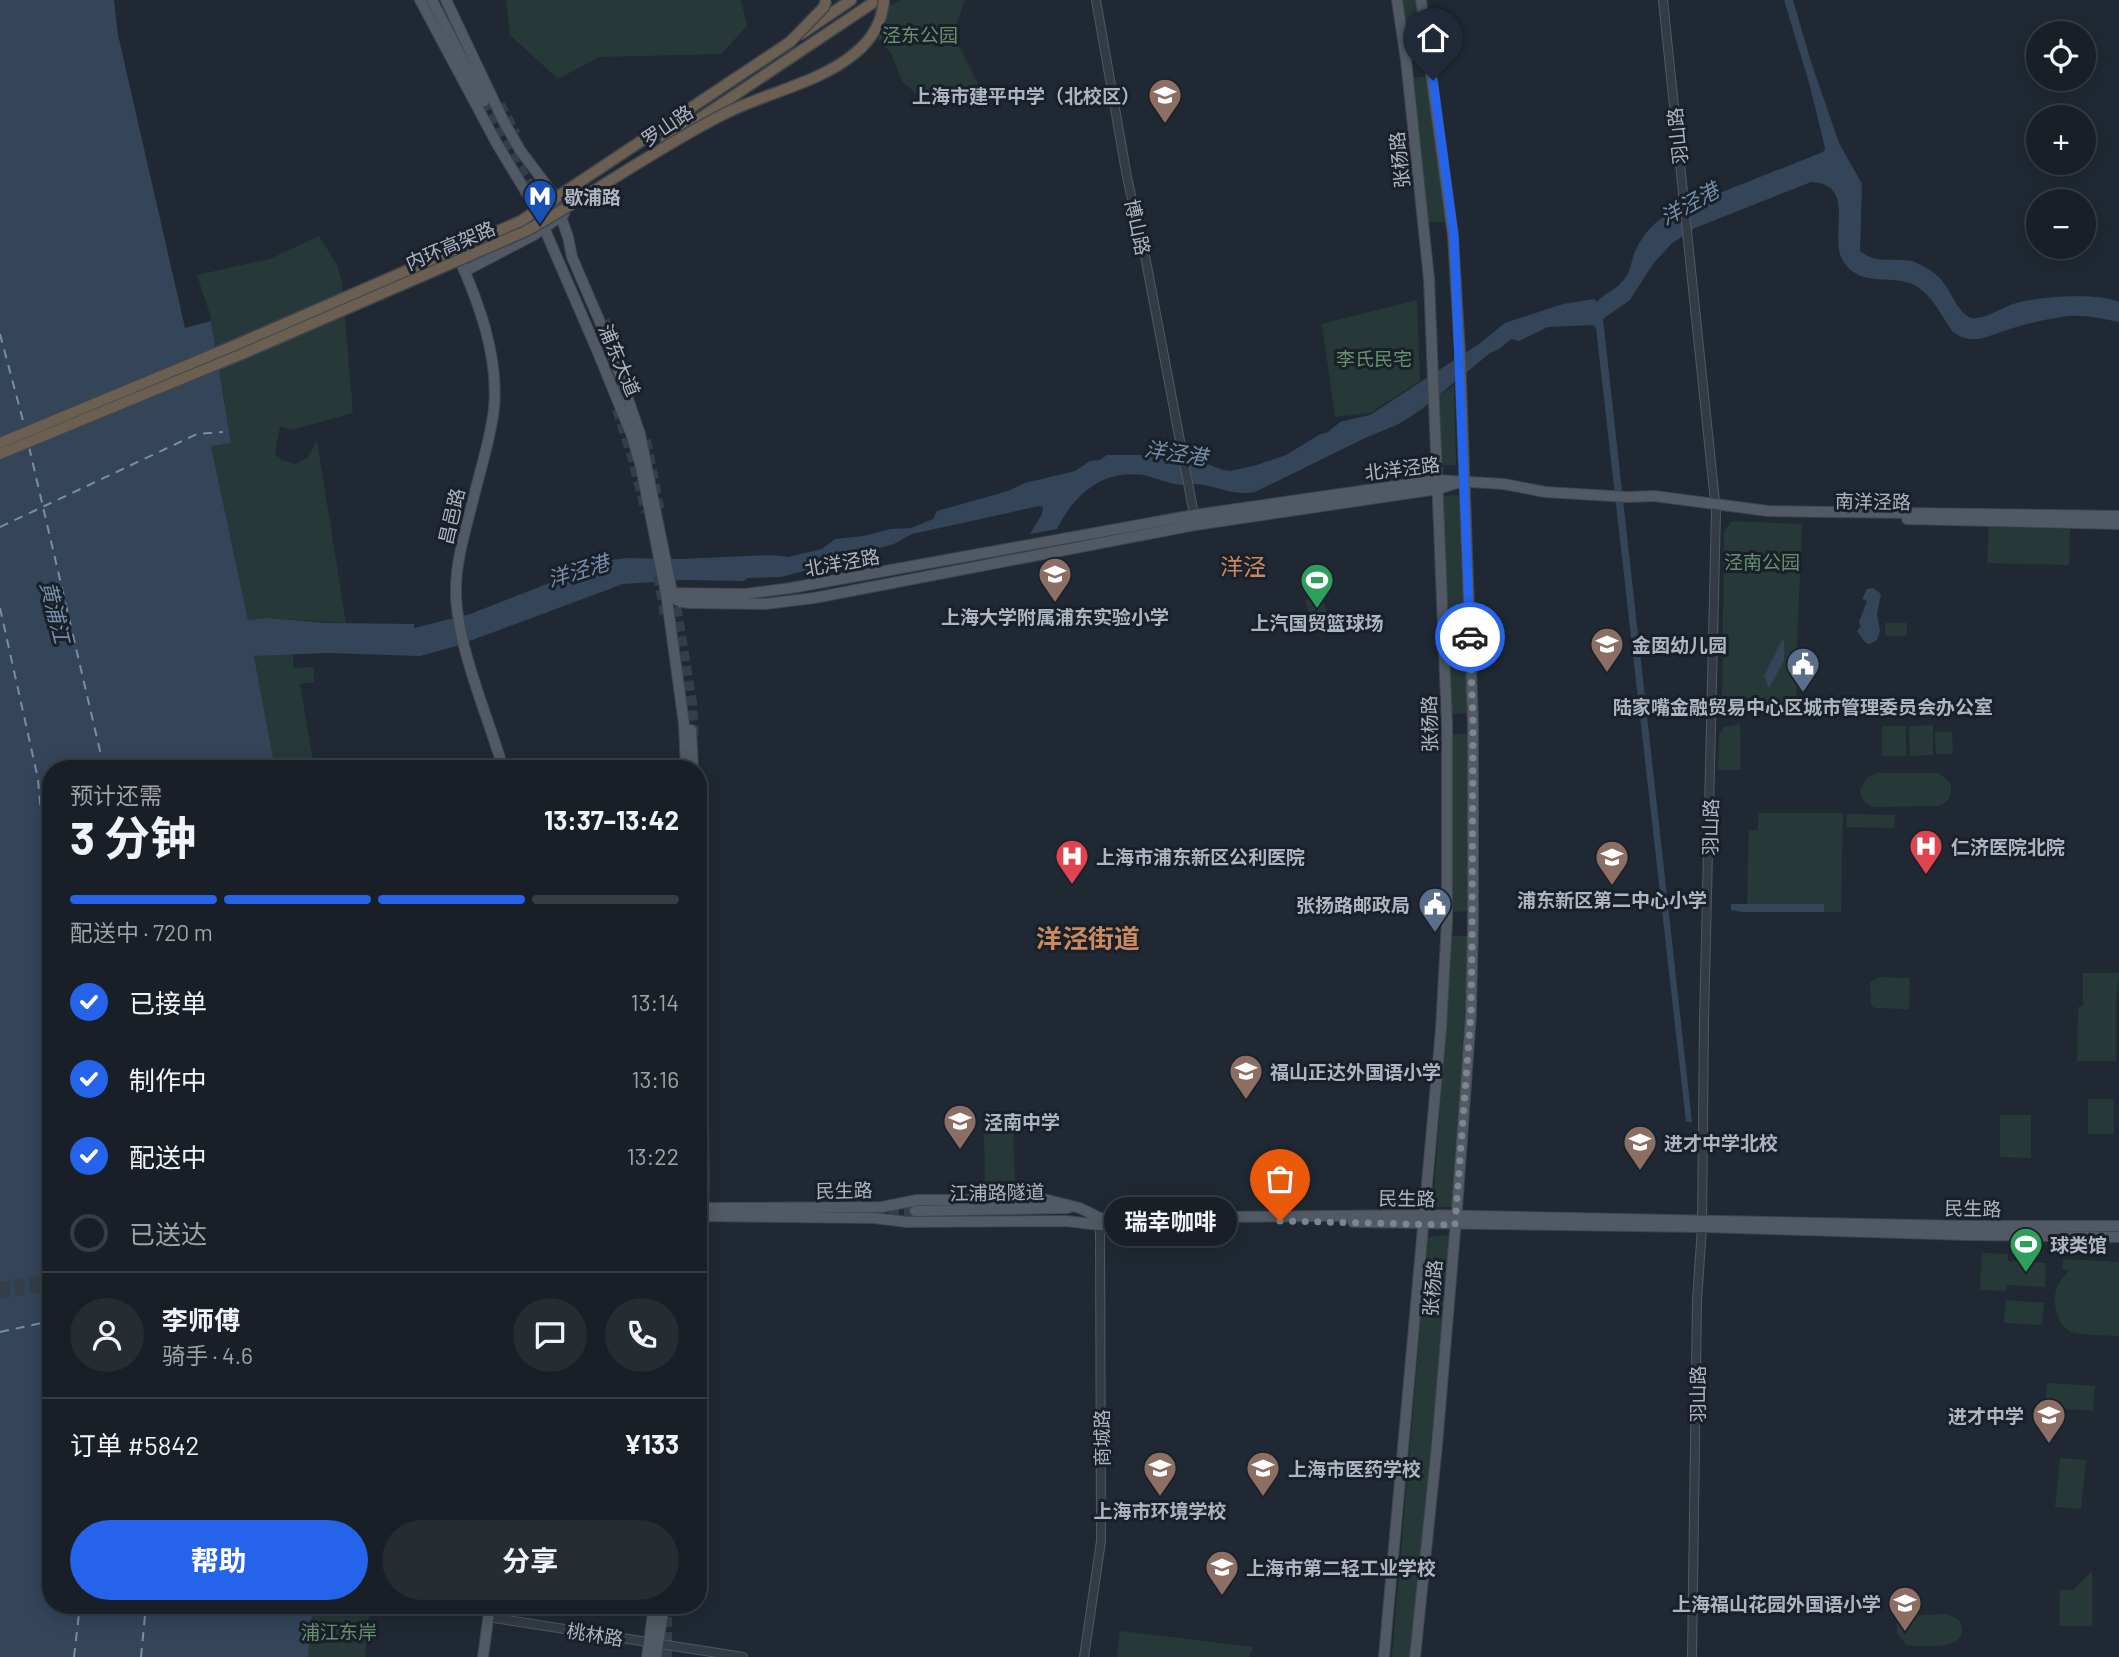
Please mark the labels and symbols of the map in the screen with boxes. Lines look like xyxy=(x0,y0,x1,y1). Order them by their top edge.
pin xyxy=(1403,8,1463,80)
park label: 泾东公园 xyxy=(882,23,958,46)
school or university icon: 上海市建平中学（北校区） xyxy=(1146,76,1184,125)
place label: 上海市建平中学（北校区） xyxy=(912,84,1140,107)
street label: 罗山路 xyxy=(637,100,697,150)
street label: 羽山路 xyxy=(1663,106,1691,166)
street label: 张杨路 xyxy=(1385,130,1413,190)
water label: 洋泾港 xyxy=(1655,175,1725,229)
metro station icon: 歇浦路 xyxy=(521,177,559,226)
place label: 歇浦路 xyxy=(564,185,621,208)
street label: 博山路 xyxy=(1121,197,1155,257)
street label: 内环高架路 xyxy=(402,216,498,274)
street label: 浦东大道 xyxy=(595,321,645,399)
park label: 李氏民宅 xyxy=(1336,347,1412,370)
water label: 洋泾港 xyxy=(1143,435,1212,469)
street label: 北洋泾路 xyxy=(1363,452,1441,484)
street label: 昌邑路 xyxy=(433,486,469,546)
street label: 南洋泾路 xyxy=(1835,489,1911,513)
street label: 北洋泾路 xyxy=(803,544,881,580)
water label: 洋泾港 xyxy=(544,548,615,591)
park label: 泾南公园 xyxy=(1724,550,1800,573)
district label: 洋泾 xyxy=(1220,552,1266,580)
school or university icon: 上海大学附属浦东实验小学 xyxy=(1036,555,1074,604)
sports icon: 上汽国贸篮球场 xyxy=(1298,561,1336,610)
water label: 黄浦江 xyxy=(36,578,76,648)
courier xyxy=(1435,602,1505,672)
place label: 上海大学附属浦东实验小学 xyxy=(941,605,1169,628)
place label: 上汽国贸篮球场 xyxy=(1250,611,1384,634)
school or university icon: 金囡幼儿园 xyxy=(1588,625,1626,674)
place label: 金囡幼儿园 xyxy=(1632,633,1727,656)
public building icon: 陆家嘴金融贸易中心区城市管理委员会办公室 xyxy=(1784,645,1822,694)
street label: 张杨路 xyxy=(1417,695,1441,753)
place label: 陆家嘴金融贸易中心区城市管理委员会办公室 xyxy=(1613,695,1993,718)
street label: 羽山路 xyxy=(1698,798,1722,856)
hospital icon: 仁济医院北院 xyxy=(1907,827,1945,876)
place label: 仁济医院北院 xyxy=(1951,835,2065,858)
hospital icon: 上海市浦东新区公利医院 xyxy=(1053,837,1091,886)
school or university icon: 浦东新区第二中心小学 xyxy=(1593,838,1631,887)
place label: 上海市浦东新区公利医院 xyxy=(1096,845,1305,868)
public building icon: 张扬路邮政局 xyxy=(1416,885,1454,934)
place label: 浦东新区第二中心小学 xyxy=(1517,888,1707,911)
place label: 张扬路邮政局 xyxy=(1296,893,1410,916)
district label: 洋泾街道 xyxy=(1036,922,1140,953)
school or university icon: 福山正达外国语小学 xyxy=(1227,1052,1265,1101)
place label: 福山正达外国语小学 xyxy=(1270,1060,1441,1083)
school or university icon: 泾南中学 xyxy=(941,1102,979,1151)
place label: 泾南中学 xyxy=(984,1110,1060,1133)
school or university icon: 进才中学北校 xyxy=(1621,1123,1659,1172)
place label: 进才中学北校 xyxy=(1664,1131,1778,1154)
pin xyxy=(1250,1149,1310,1221)
street label: 民生路 xyxy=(815,1178,873,1202)
street label: 江浦路隧道 xyxy=(949,1180,1045,1204)
street label: 民生路 xyxy=(1378,1186,1436,1210)
callout: 瑞幸咖啡 xyxy=(1105,1196,1238,1246)
street label: 民生路 xyxy=(1944,1196,2002,1220)
sports icon: 球类馆 xyxy=(2007,1225,2045,1274)
place label: 球类馆 xyxy=(2050,1233,2107,1256)
street label: 张杨路 xyxy=(1418,1259,1446,1317)
street label: 羽山路 xyxy=(1686,1365,1709,1423)
school or university icon: 进才中学 xyxy=(2030,1396,2068,1445)
place label: 进才中学 xyxy=(1948,1404,2024,1427)
street label: 商城路 xyxy=(1090,1409,1113,1467)
school or university icon: 上海市环境学校 xyxy=(1141,1449,1179,1498)
school or university icon: 上海市医药学校 xyxy=(1244,1449,1282,1498)
place label: 上海市医药学校 xyxy=(1288,1457,1421,1480)
place label: 上海市环境学校 xyxy=(1093,1499,1227,1522)
school or university icon: 上海市第二轻工业学校 xyxy=(1203,1548,1241,1597)
place label: 上海市第二轻工业学校 xyxy=(1246,1556,1436,1579)
school or university icon: 上海福山花园外国语小学 xyxy=(1886,1584,1924,1633)
place label: 上海福山花园外国语小学 xyxy=(1672,1592,1881,1615)
street label: 桃林路 xyxy=(565,1618,625,1650)
park label: 浦江东岸 xyxy=(301,1620,377,1643)

